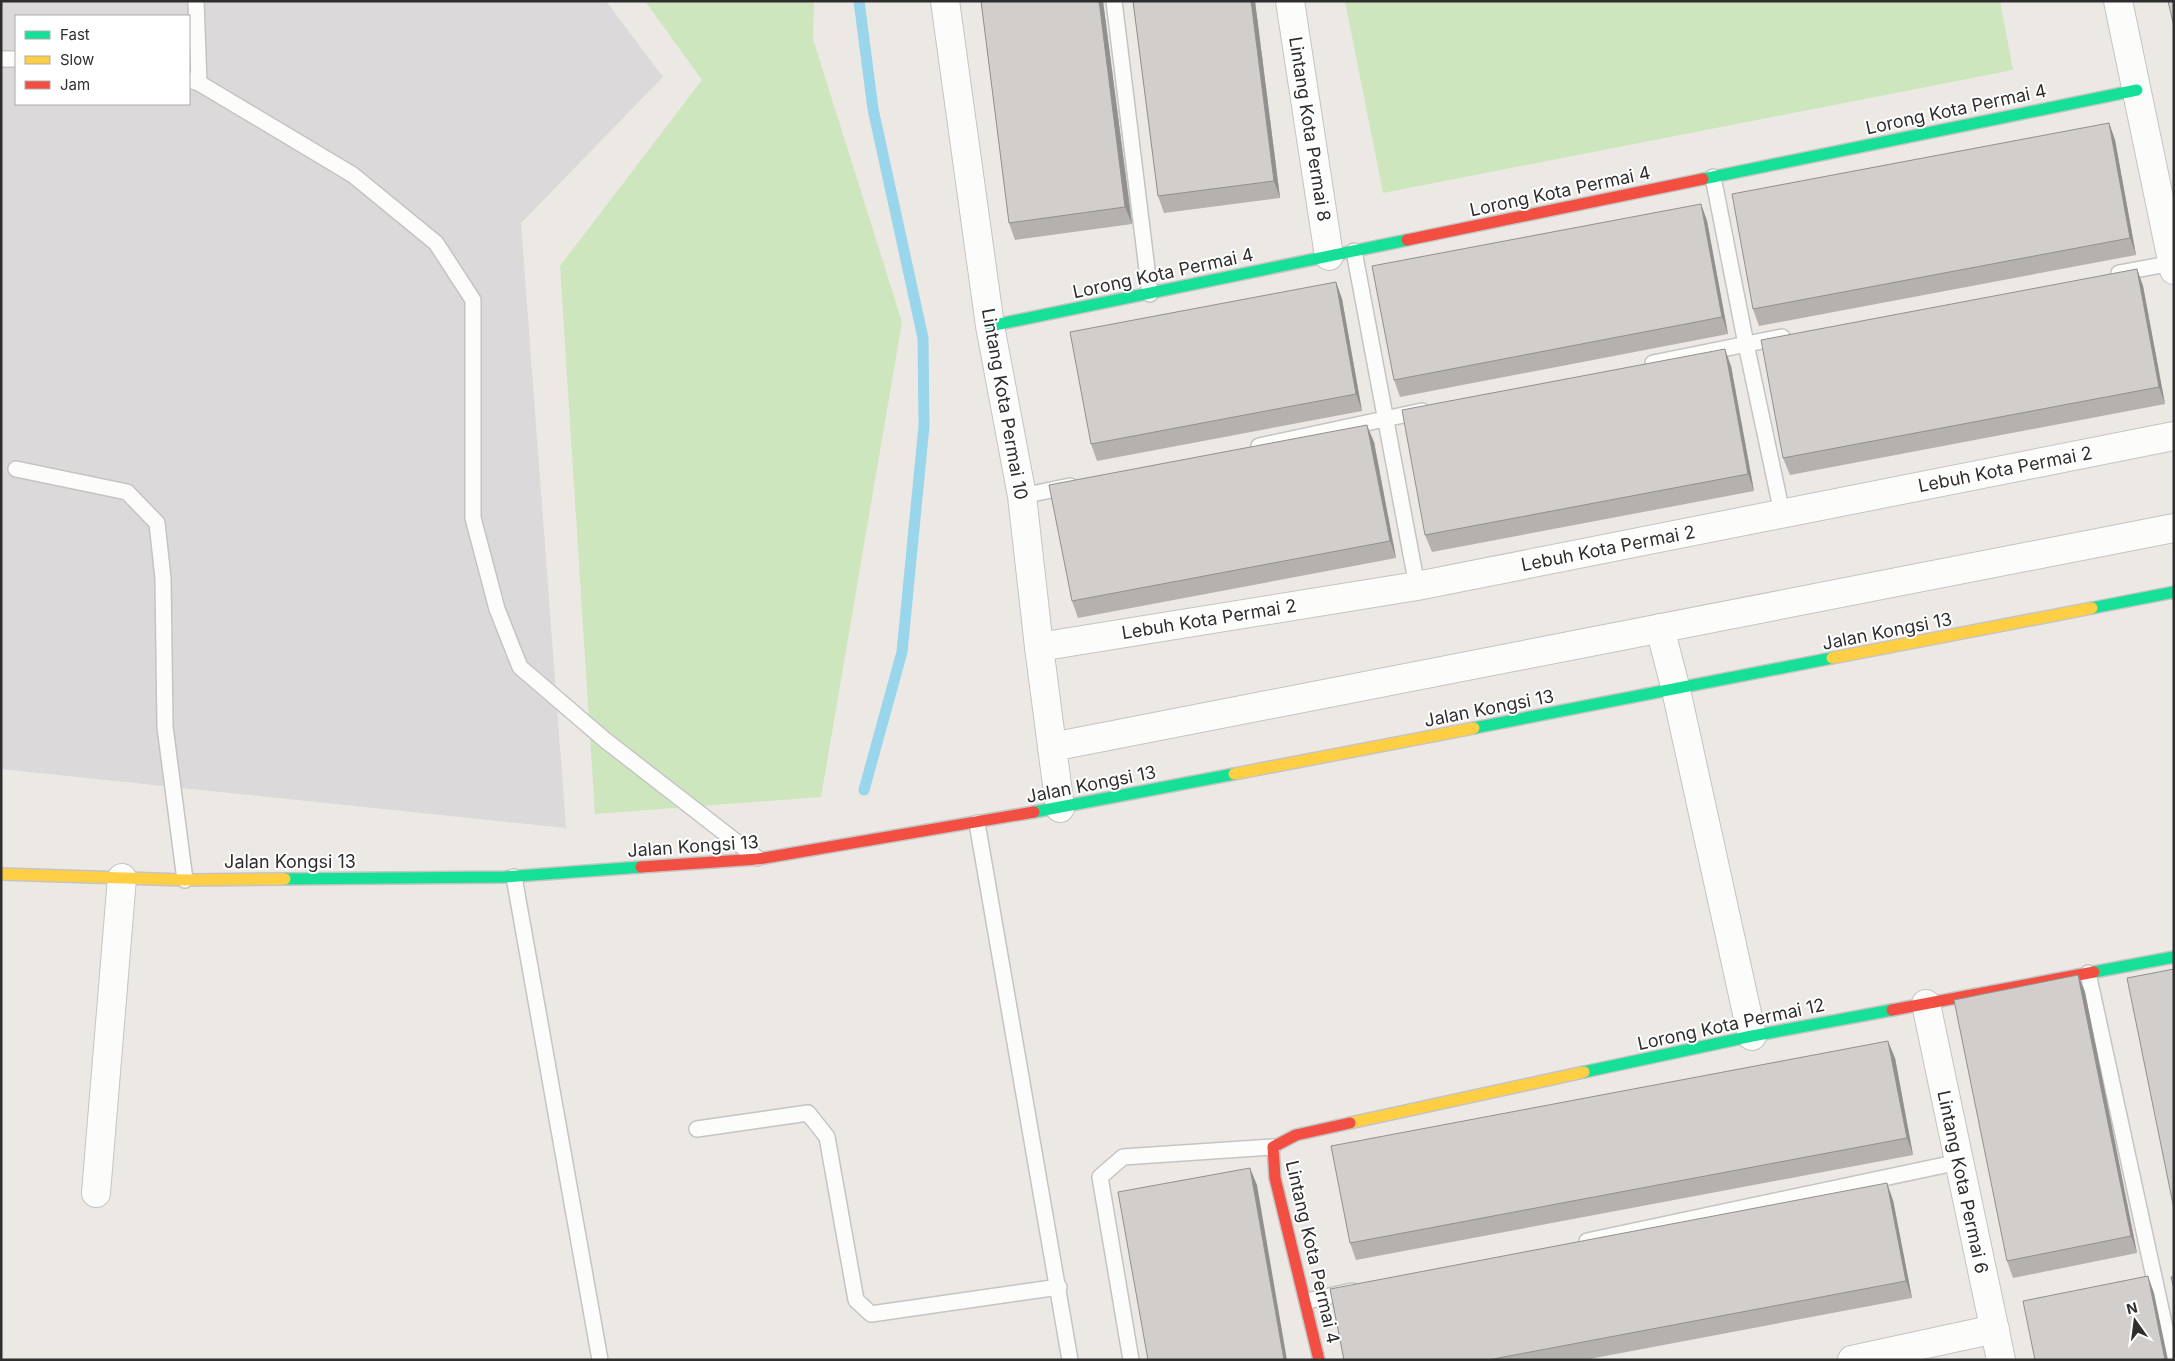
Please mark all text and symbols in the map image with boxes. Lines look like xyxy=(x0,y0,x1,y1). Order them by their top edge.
legend xyxy=(15,15,190,105)
text: Fast xyxy=(60,25,90,44)
street label: Lintang Kota Permai 8 xyxy=(1285,35,1335,223)
text: Slow xyxy=(60,50,94,69)
text: Jam xyxy=(60,75,90,94)
street label: Lorong Kota Permai 4 xyxy=(1864,80,2048,138)
street label: Lorong Kota Permai 4 xyxy=(1468,162,1652,220)
street label: Lorong Kota Permai 4 xyxy=(1071,244,1255,302)
street label: Lintang Kota Permai 10 xyxy=(978,307,1032,501)
street label: Lebuh Kota Permai 2 xyxy=(1916,442,2094,496)
street label: Lebuh Kota Permai 2 xyxy=(1519,521,1697,575)
street label: Lebuh Kota Permai 2 xyxy=(1120,595,1298,643)
street label: Jalan Kongsi 13 xyxy=(1820,608,1954,654)
street label: Jalan Kongsi 13 xyxy=(1422,685,1556,731)
street label: Jalan Kongsi 13 xyxy=(1024,761,1158,807)
street label: Jalan Kongsi 13 xyxy=(627,831,759,861)
street label: Jalan Kongsi 13 xyxy=(224,851,356,872)
street label: Lorong Kota Permai 12 xyxy=(1635,994,1827,1054)
street label: Lintang Kota Permai 6 xyxy=(1933,1088,1993,1276)
street label: Lintang Kota Permai 4 xyxy=(1282,1158,1344,1346)
north arrow xyxy=(2110,1296,2160,1346)
text: N xyxy=(2125,1298,2139,1317)

